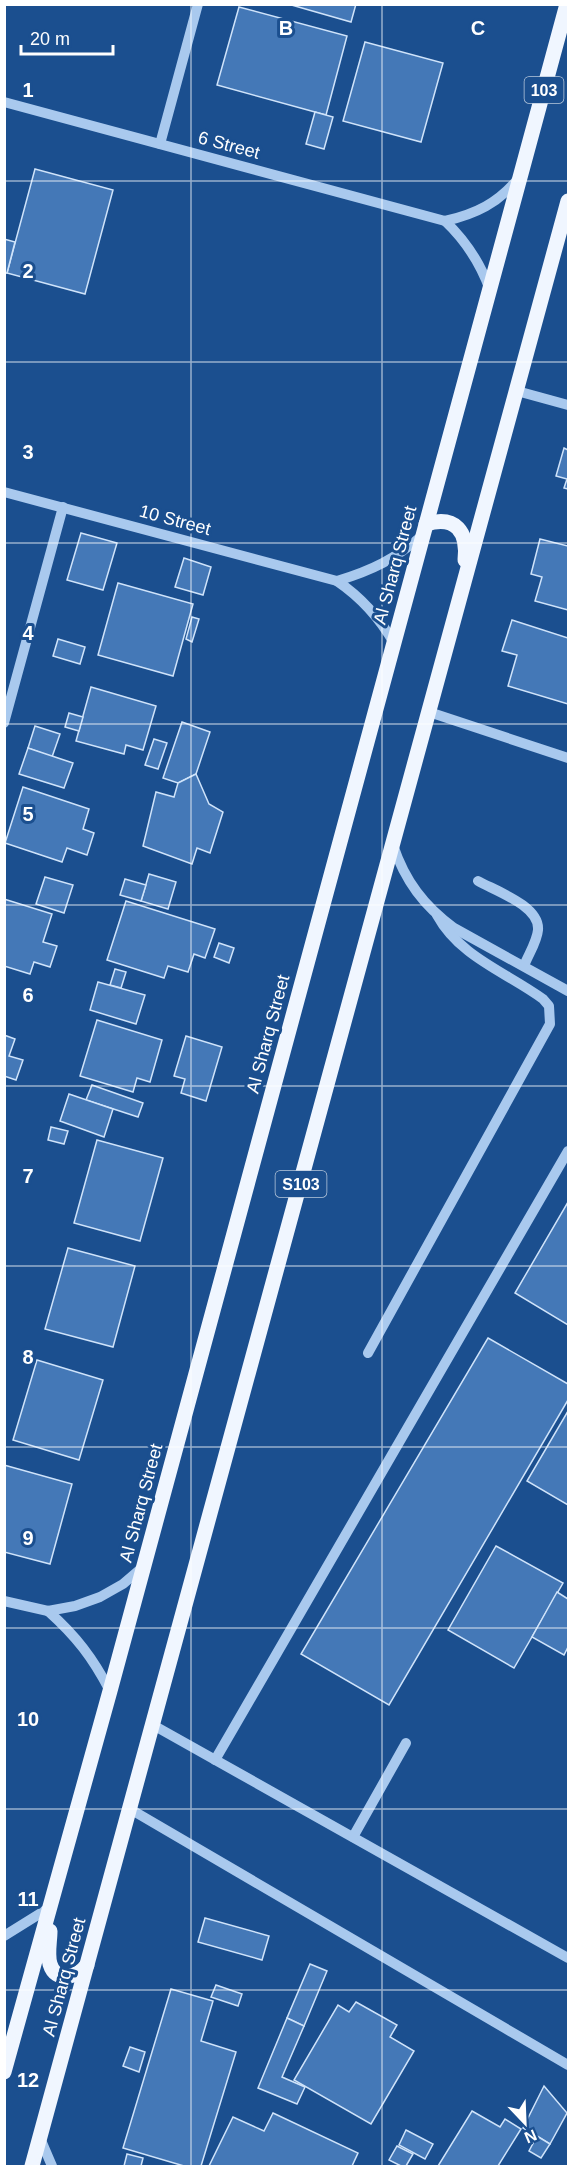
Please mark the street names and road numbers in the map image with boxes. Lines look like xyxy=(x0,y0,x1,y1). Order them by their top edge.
road number: 103 xyxy=(524,77,564,103)
street label: 6 Street xyxy=(196,127,262,163)
street label: 10 Street xyxy=(137,501,213,539)
street label: Al Sharq Street xyxy=(370,503,420,627)
street label: Al Sharq Street xyxy=(243,972,293,1096)
road number: S103 xyxy=(276,1171,326,1197)
street label: Al Sharq Street xyxy=(116,1441,166,1565)
street label: Al Sharq Street xyxy=(39,1915,89,2039)

